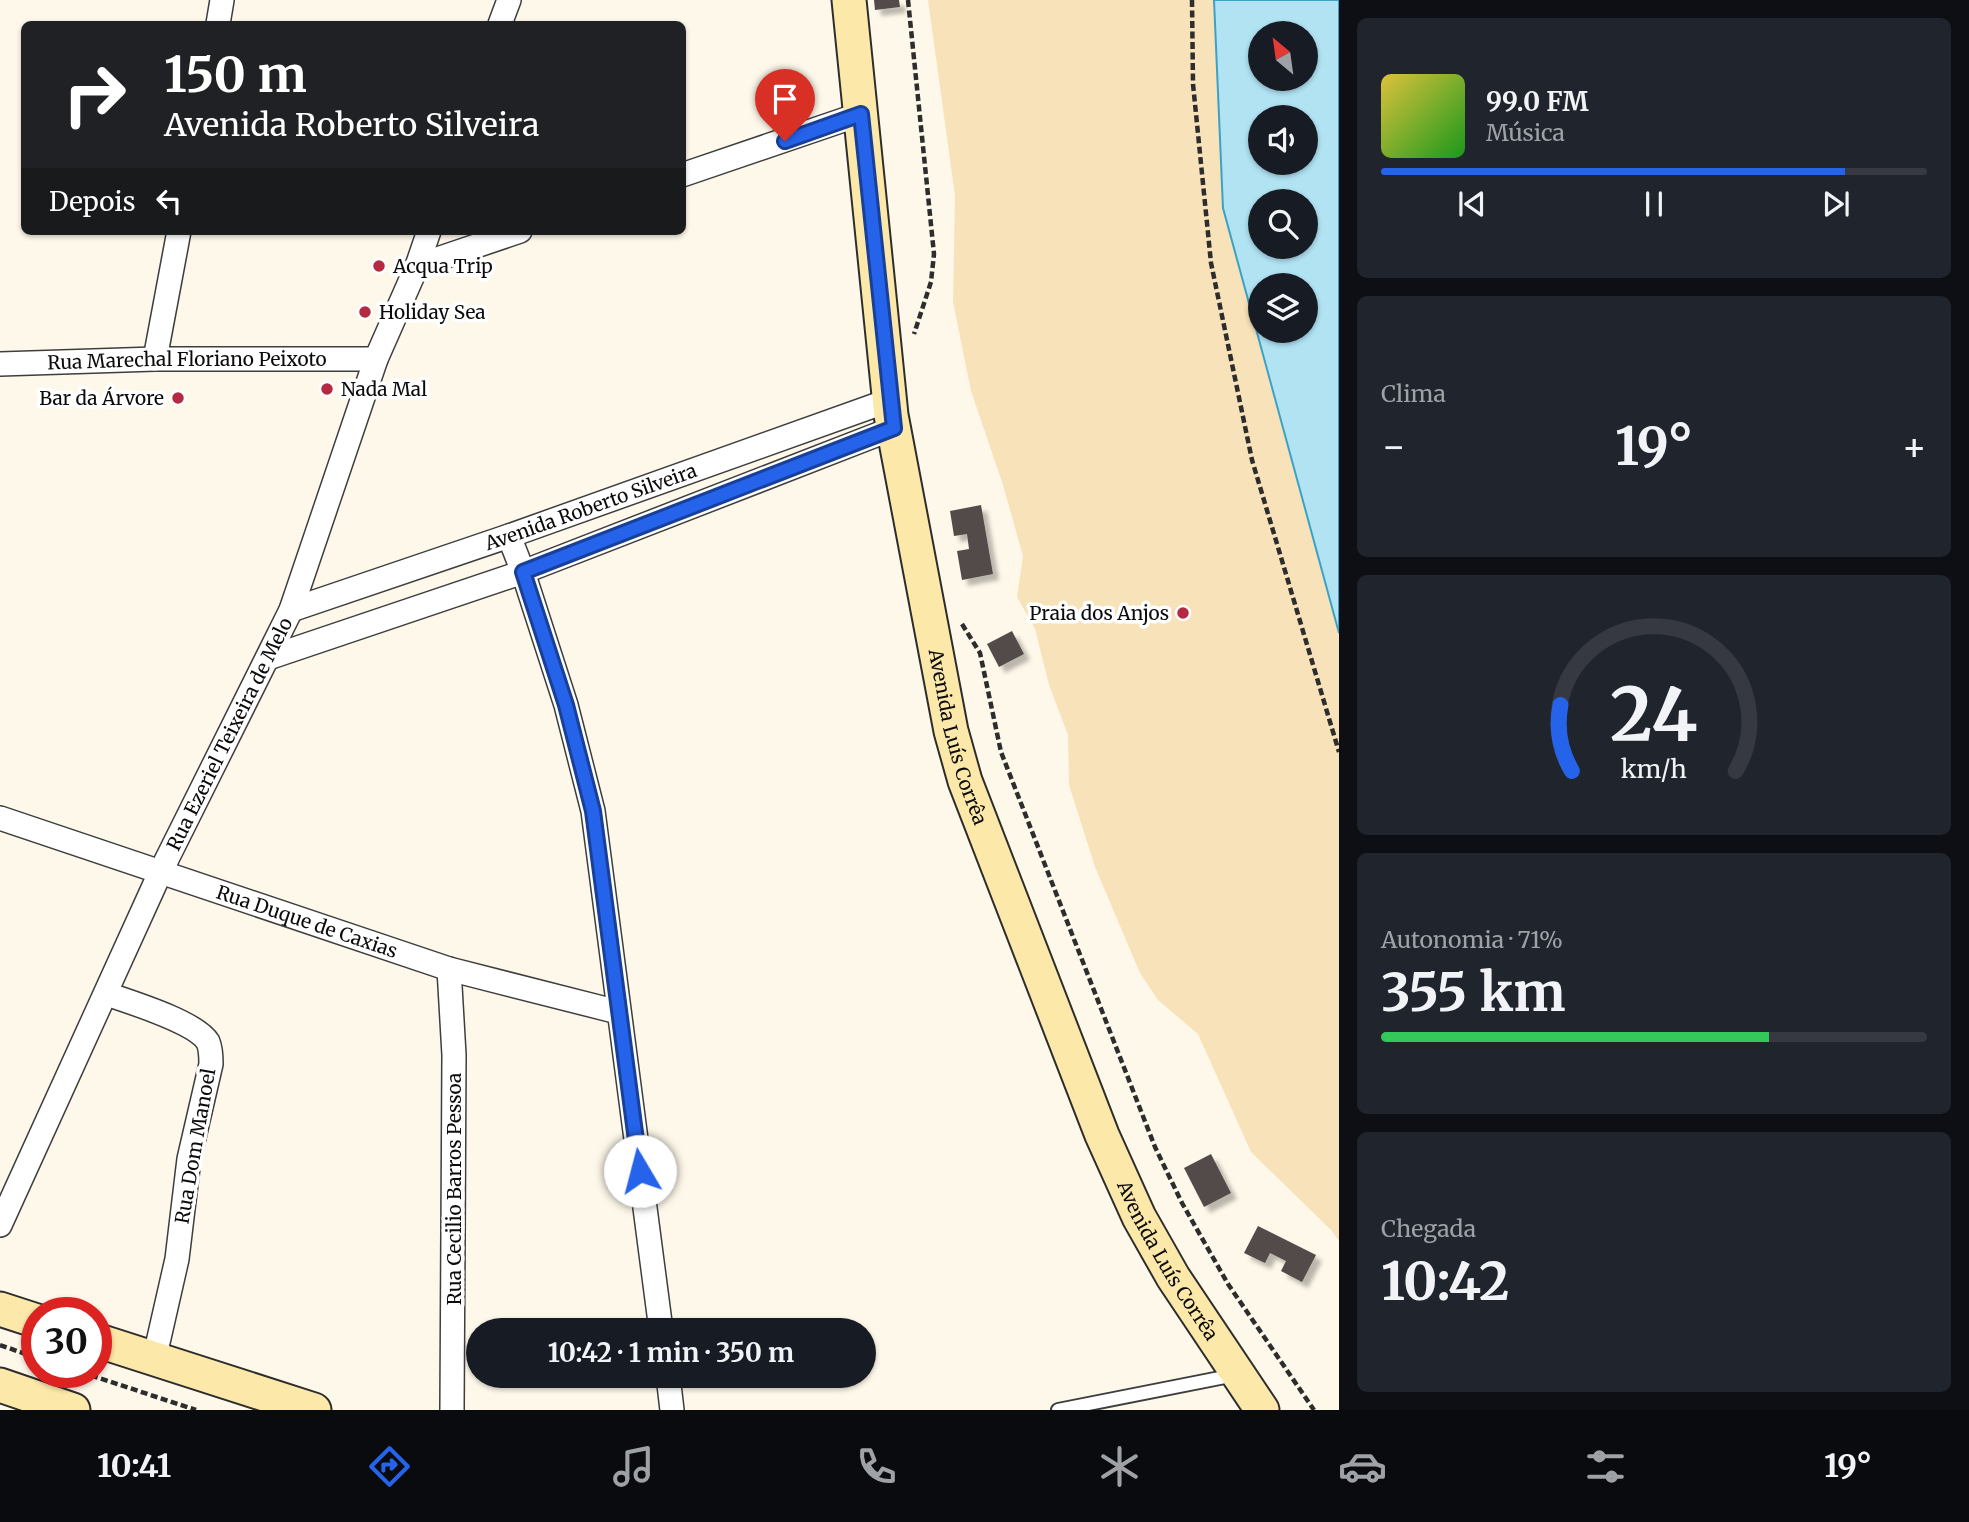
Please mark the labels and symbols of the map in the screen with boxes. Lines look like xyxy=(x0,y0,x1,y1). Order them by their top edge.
north arrow xyxy=(1248,21,1318,91)
pin xyxy=(755,69,815,141)
place label: Acqua Trip xyxy=(392,254,493,278)
marker: Acqua Trip xyxy=(371,258,387,274)
place label: Holiday Sea xyxy=(379,300,486,324)
marker: Holiday Sea xyxy=(357,304,373,320)
street label: Rua Marechal Floriano Peixoto xyxy=(47,347,327,374)
place label: Nada Mal xyxy=(341,377,427,401)
marker: Nada Mal xyxy=(319,381,335,397)
place label: Bar da Árvore xyxy=(39,386,164,410)
marker: Bar da Árvore xyxy=(170,390,186,406)
street label: Avenida Roberto Silveira xyxy=(481,458,700,556)
place label: Praia dos Anjos xyxy=(1029,601,1169,625)
marker: Praia dos Anjos xyxy=(1175,605,1191,621)
street label: Rua Ezeriel Teixeira de Melo xyxy=(161,613,297,854)
street label: Avenida Luís Corrêa xyxy=(923,646,993,828)
street label: Rua Duque de Caxias xyxy=(213,880,401,963)
street label: Rua Dom Manoel xyxy=(169,1066,221,1226)
street label: Rua Cecilio Barros Pessoa xyxy=(442,1073,466,1305)
position arrow xyxy=(603,1134,677,1208)
street label: Avenida Luís Corrêa xyxy=(1112,1176,1224,1345)
speed limit sign: 30 xyxy=(21,1297,112,1388)

